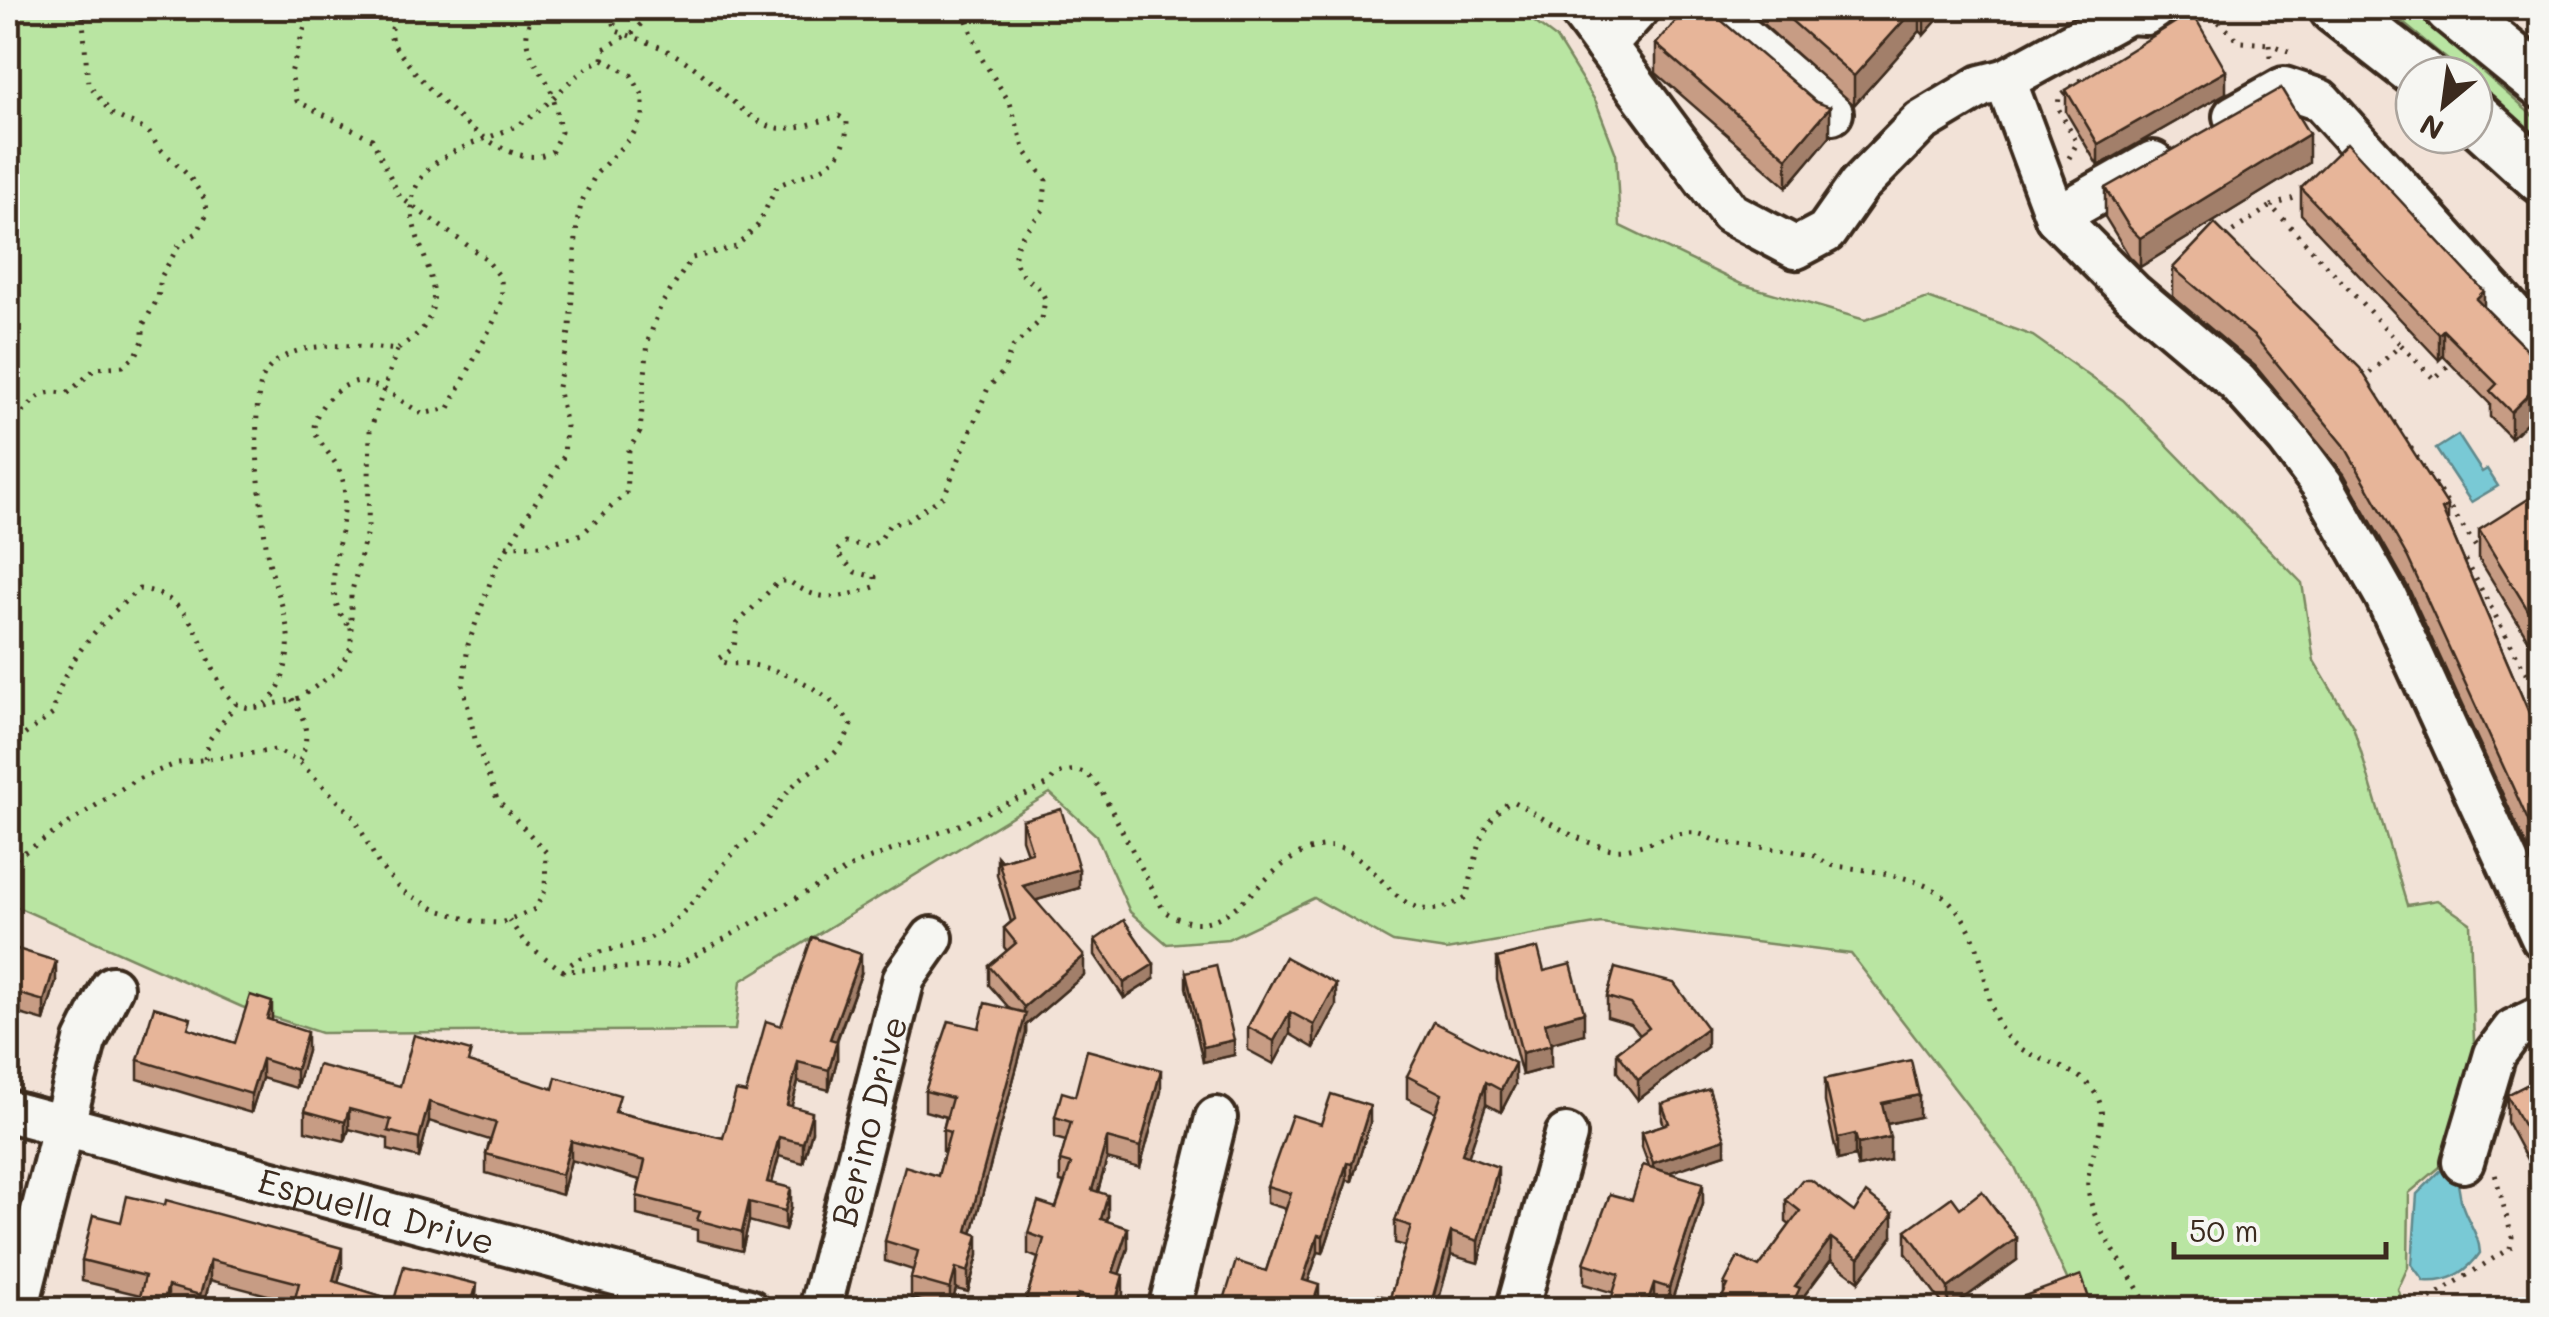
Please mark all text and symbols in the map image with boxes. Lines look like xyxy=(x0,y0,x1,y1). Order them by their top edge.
north arrow xyxy=(2394,55,2494,155)
text: N xyxy=(2413,107,2449,149)
street label: Berino Drive xyxy=(819,1011,917,1231)
street label: Espuella Drive xyxy=(254,1156,500,1264)
scale bar xyxy=(2174,1197,2386,1259)
text: 50 m xyxy=(2189,1210,2259,1250)

